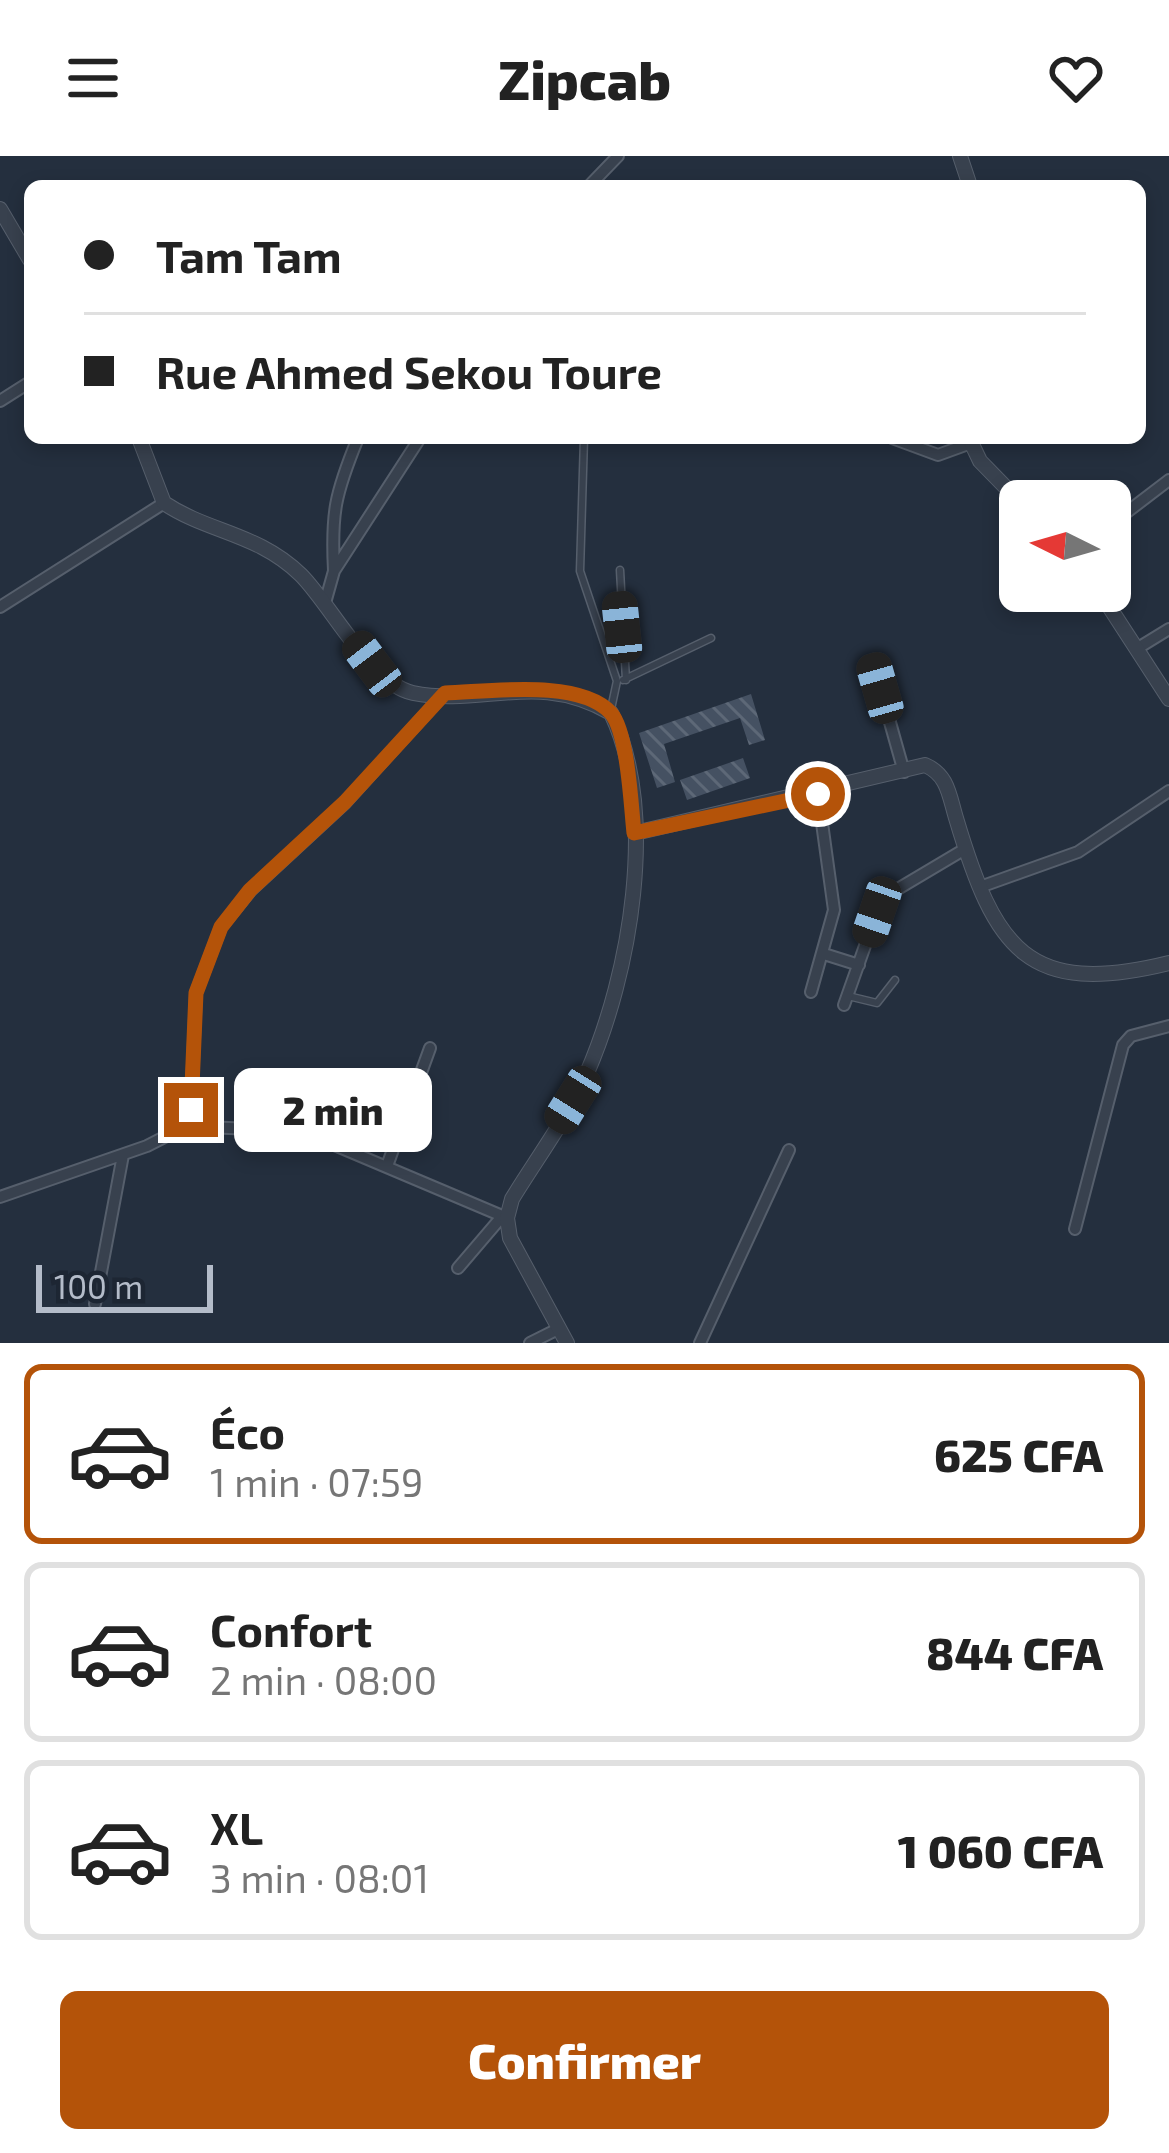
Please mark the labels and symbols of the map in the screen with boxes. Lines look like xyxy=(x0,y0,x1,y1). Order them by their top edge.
north arrow xyxy=(999,480,1131,612)
car xyxy=(600,589,644,665)
car xyxy=(336,624,408,704)
car xyxy=(853,648,907,728)
route start xyxy=(791,767,845,821)
car xyxy=(848,872,906,952)
car xyxy=(539,1060,607,1140)
callout: 2 min xyxy=(233,1068,431,1152)
route end xyxy=(164,1083,218,1137)
scale bar xyxy=(36,1259,213,1312)

